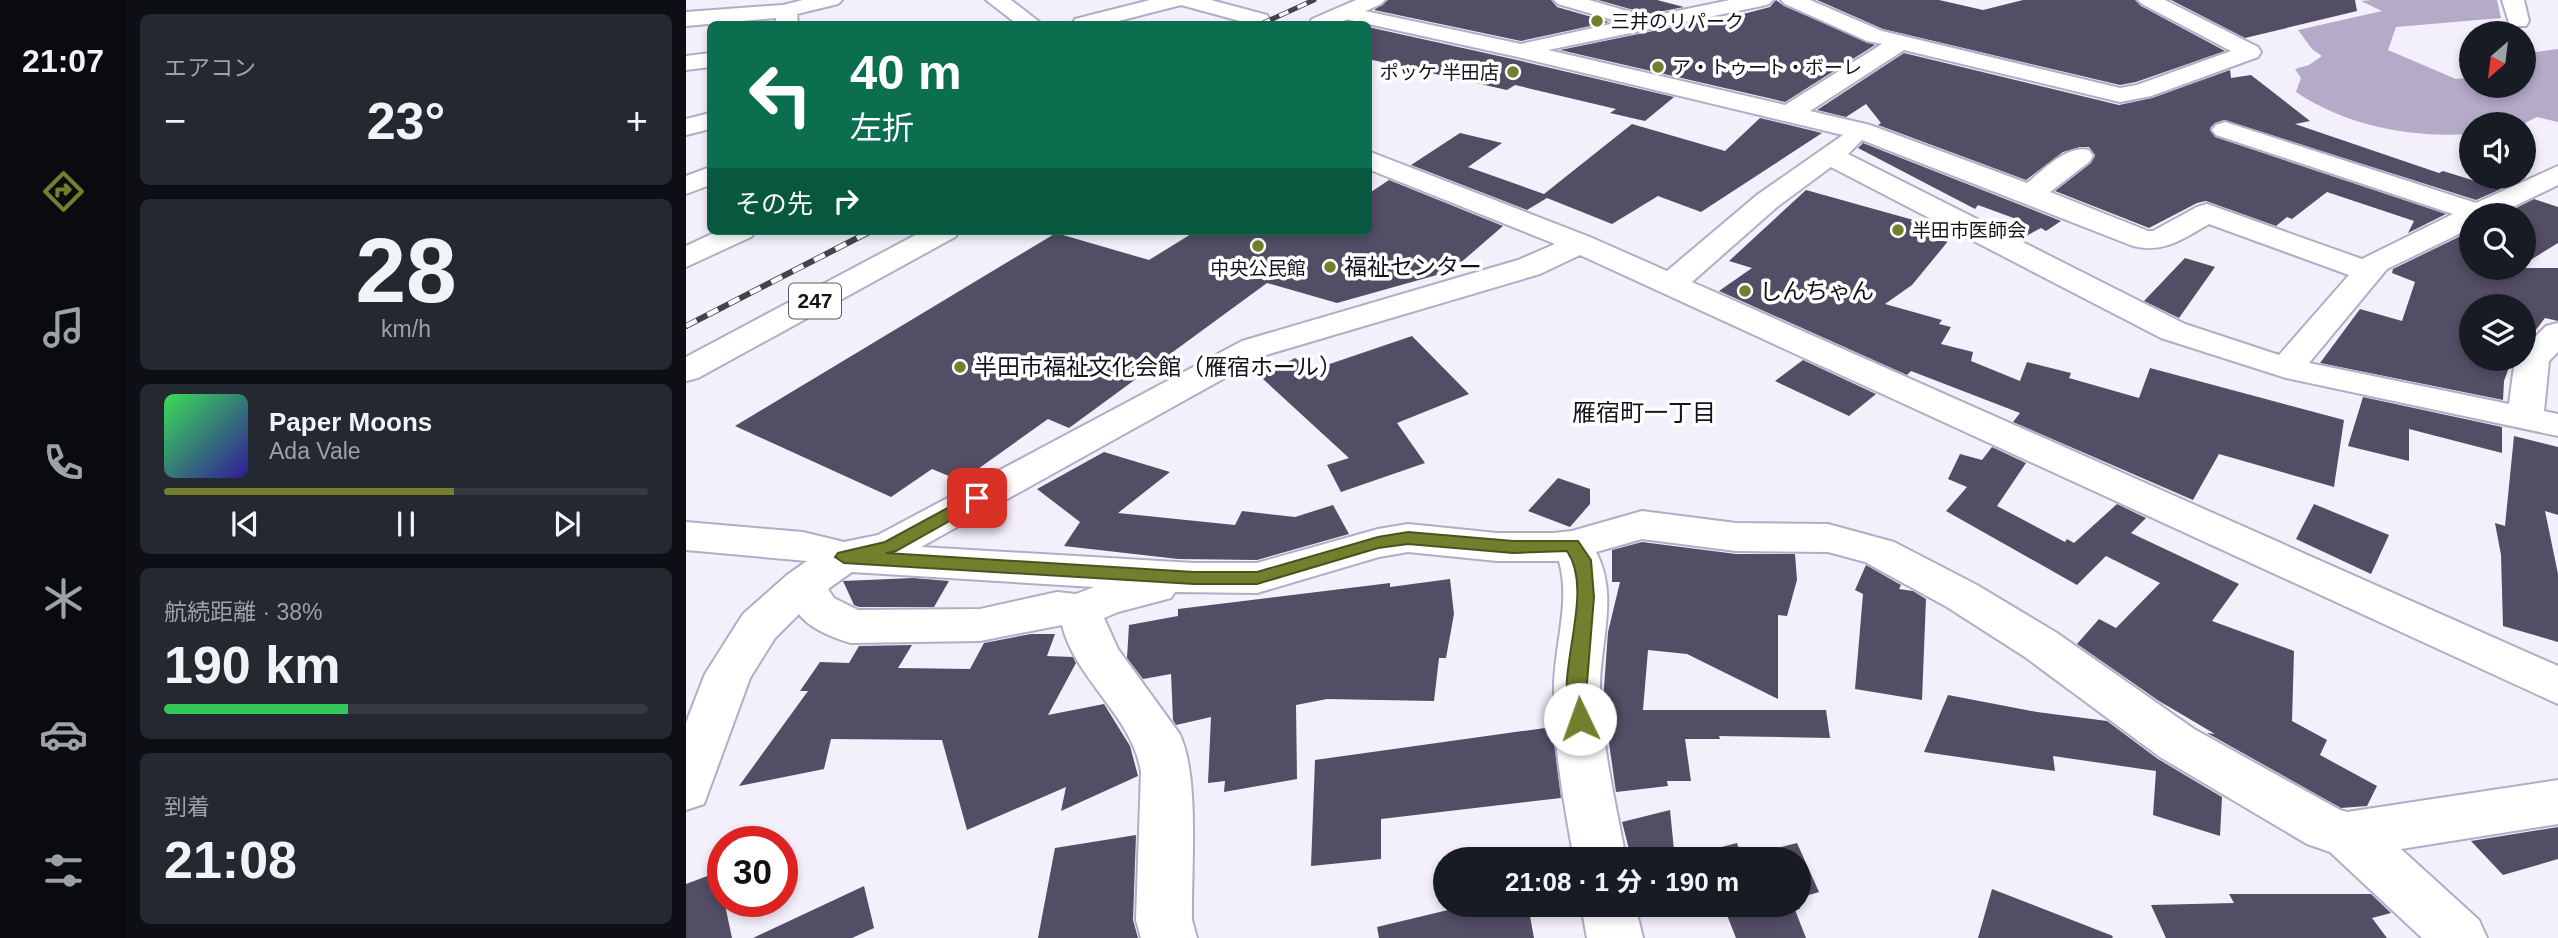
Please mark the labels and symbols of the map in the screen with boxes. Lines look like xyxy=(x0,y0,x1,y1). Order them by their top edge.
place label: 三井のリパーク xyxy=(1611,11,1744,32)
marker: 三井のリパーク xyxy=(1589,13,1605,29)
north arrow xyxy=(2459,21,2536,98)
place label: ア・トゥート・ボーレ xyxy=(1672,57,1862,78)
marker: ア・トゥート・ボーレ xyxy=(1650,59,1666,75)
place label: ポッケ 半田店 xyxy=(1380,62,1499,83)
marker: ポッケ 半田店 xyxy=(1505,64,1521,80)
place label: 半田市医師会 xyxy=(1912,220,2026,241)
marker: 半田市医師会 xyxy=(1890,222,1906,238)
marker: 中央公民館 xyxy=(1250,238,1266,254)
place label: 福祉センター xyxy=(1344,254,1482,280)
place label: 中央公民館 xyxy=(1210,258,1306,279)
marker: 福祉センター xyxy=(1322,259,1338,275)
place label: しんちゃん xyxy=(1759,278,1874,304)
marker: しんちゃん xyxy=(1737,283,1753,299)
road number: 247 xyxy=(789,284,841,318)
place label: 半田市福祉文化会館（雁宿ホール） xyxy=(974,354,1342,380)
marker: 半田市福祉文化会館（雁宿ホール） xyxy=(952,359,968,375)
district label: 雁宿町一丁目 xyxy=(1572,399,1716,426)
pin xyxy=(947,468,1007,528)
position arrow xyxy=(1543,682,1617,756)
speed limit sign: 30 xyxy=(707,826,798,917)

